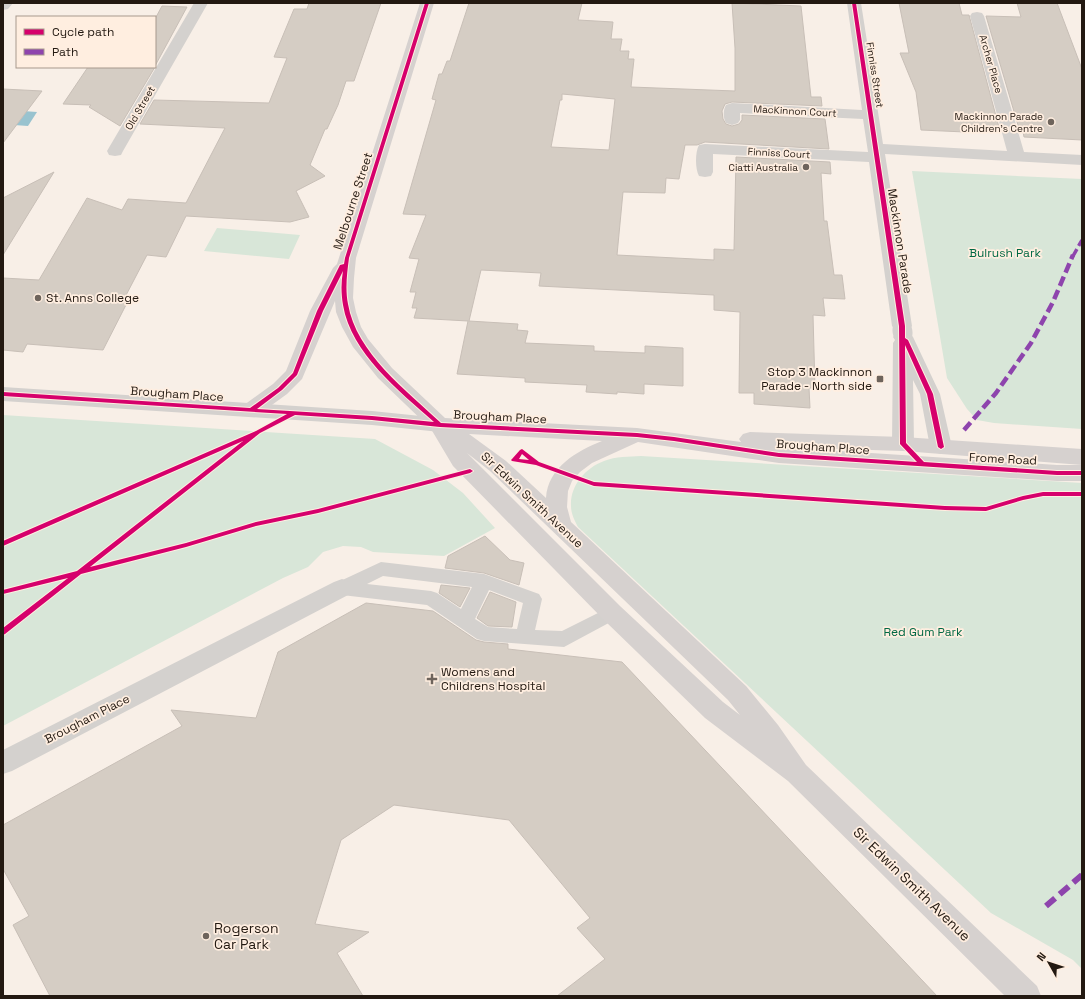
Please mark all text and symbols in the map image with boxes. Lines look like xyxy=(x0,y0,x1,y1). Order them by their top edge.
legend xyxy=(16,16,156,68)
text: Cycle path xyxy=(52,24,114,40)
street label: Archer Place xyxy=(976,33,1006,95)
street label: Finniss Street xyxy=(863,41,887,109)
text: Path xyxy=(52,44,78,60)
street label: Old Street xyxy=(122,83,158,132)
street label: MacKinnon Court xyxy=(753,102,837,120)
place label: Mackinnon Parade Children's Centre xyxy=(955,110,1043,135)
marker: Mackinnon Parade Children's Centre xyxy=(1046,117,1056,127)
street label: Finniss Court xyxy=(747,145,811,161)
street label: Melbourne Street xyxy=(330,150,376,252)
place label: Ciatti Australia xyxy=(728,161,798,174)
marker: Ciatti Australia xyxy=(801,162,811,172)
street label: Mackinnon Parade xyxy=(884,187,916,295)
park label: Bulrush Park xyxy=(969,245,1041,261)
place label: St. Anns College xyxy=(46,290,139,306)
marker: St. Anns College xyxy=(33,293,43,303)
place label: Stop 3 Mackinnon Parade - North side xyxy=(761,364,872,394)
marker: Stop 3 Mackinnon Parade - North side xyxy=(875,374,885,384)
street label: Brougham Place xyxy=(130,383,224,405)
street label: Brougham Place xyxy=(453,407,547,427)
street label: Brougham Place xyxy=(776,436,870,458)
street label: Sir Edwin Smith Avenue xyxy=(477,448,587,552)
street label: Frome Road xyxy=(969,449,1037,469)
park label: Red Gum Park xyxy=(883,624,963,640)
place label: Womens and Childrens Hospital xyxy=(441,664,545,694)
marker: Womens and Childrens Hospital xyxy=(426,673,438,685)
street label: Brougham Place xyxy=(42,691,132,747)
street label: Sir Edwin Smith Avenue xyxy=(849,823,975,945)
place label: Rogerson Car Park xyxy=(214,919,279,953)
marker: Rogerson Car Park xyxy=(201,931,211,941)
north arrow xyxy=(1029,943,1069,983)
text: N xyxy=(1033,949,1049,964)

